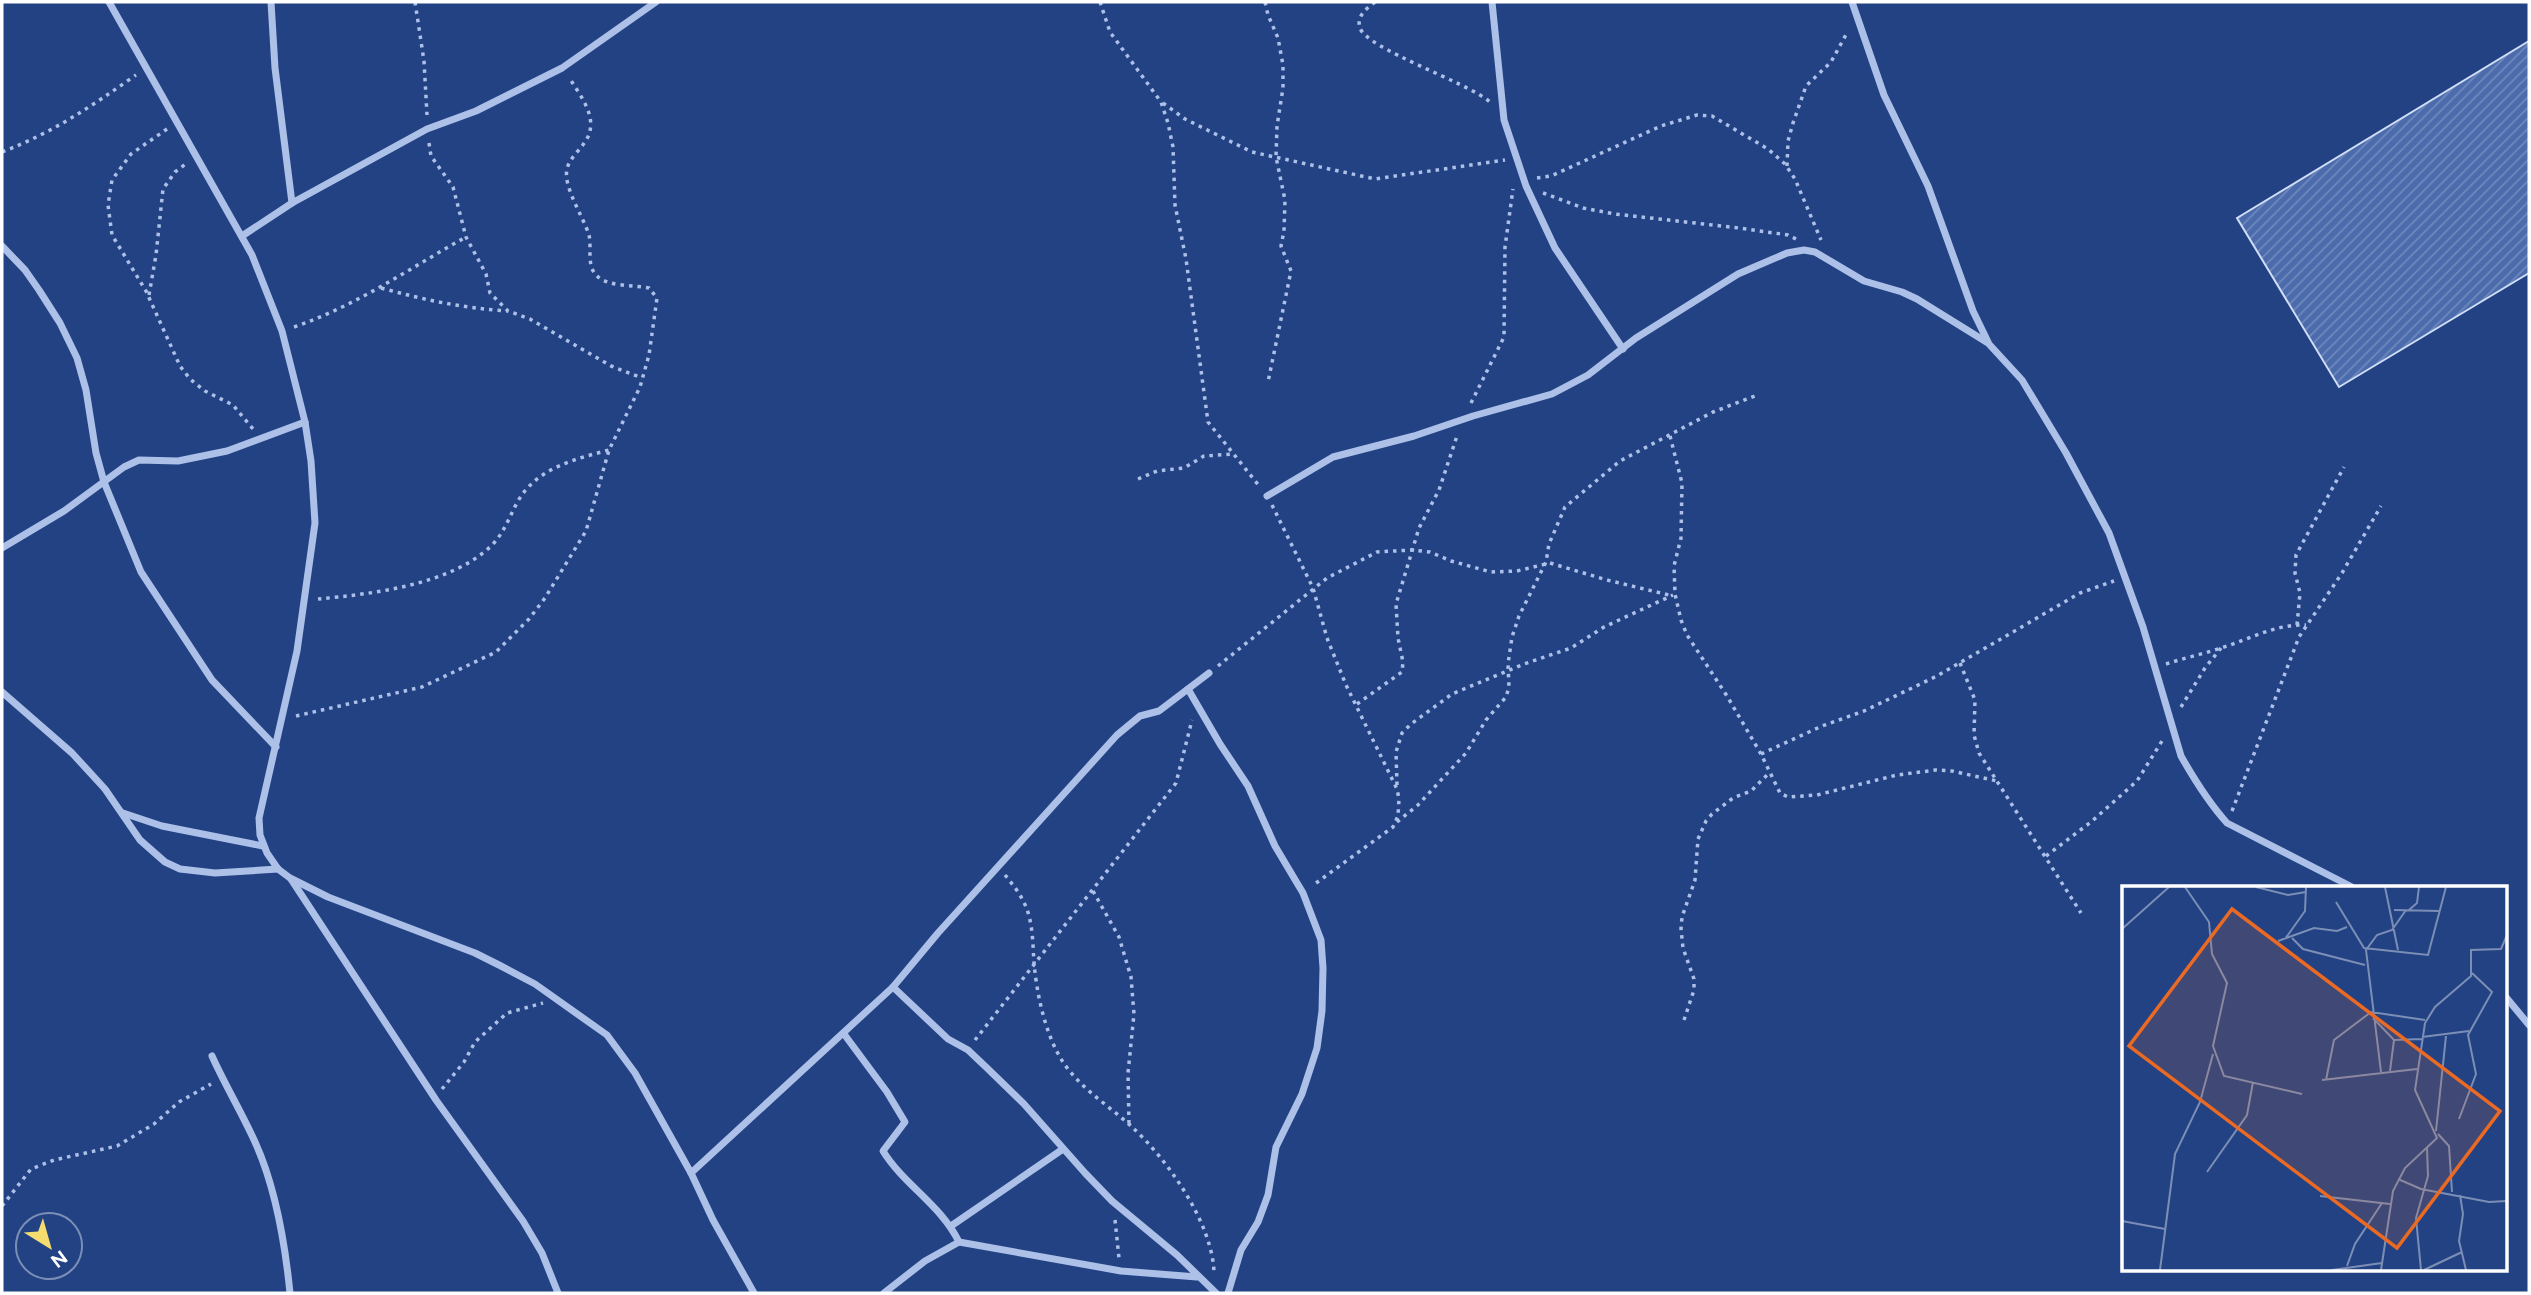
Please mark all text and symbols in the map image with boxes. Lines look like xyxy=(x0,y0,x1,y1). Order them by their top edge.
inset map xyxy=(2122,886,2506,1270)
north arrow xyxy=(14,1211,84,1281)
text: N xyxy=(46,1246,72,1273)

